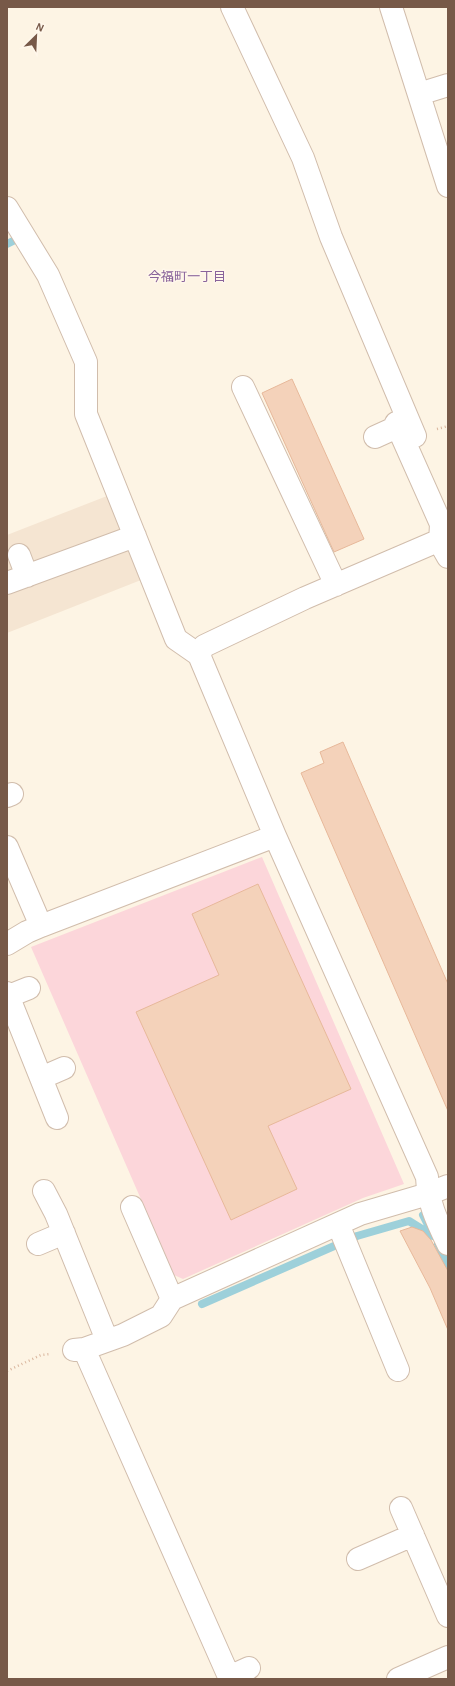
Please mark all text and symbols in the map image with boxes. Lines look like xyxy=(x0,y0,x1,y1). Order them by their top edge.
north arrow xyxy=(16,16,56,56)
text: N xyxy=(34,21,46,34)
district label: 今福町一丁目 xyxy=(148,270,226,284)

